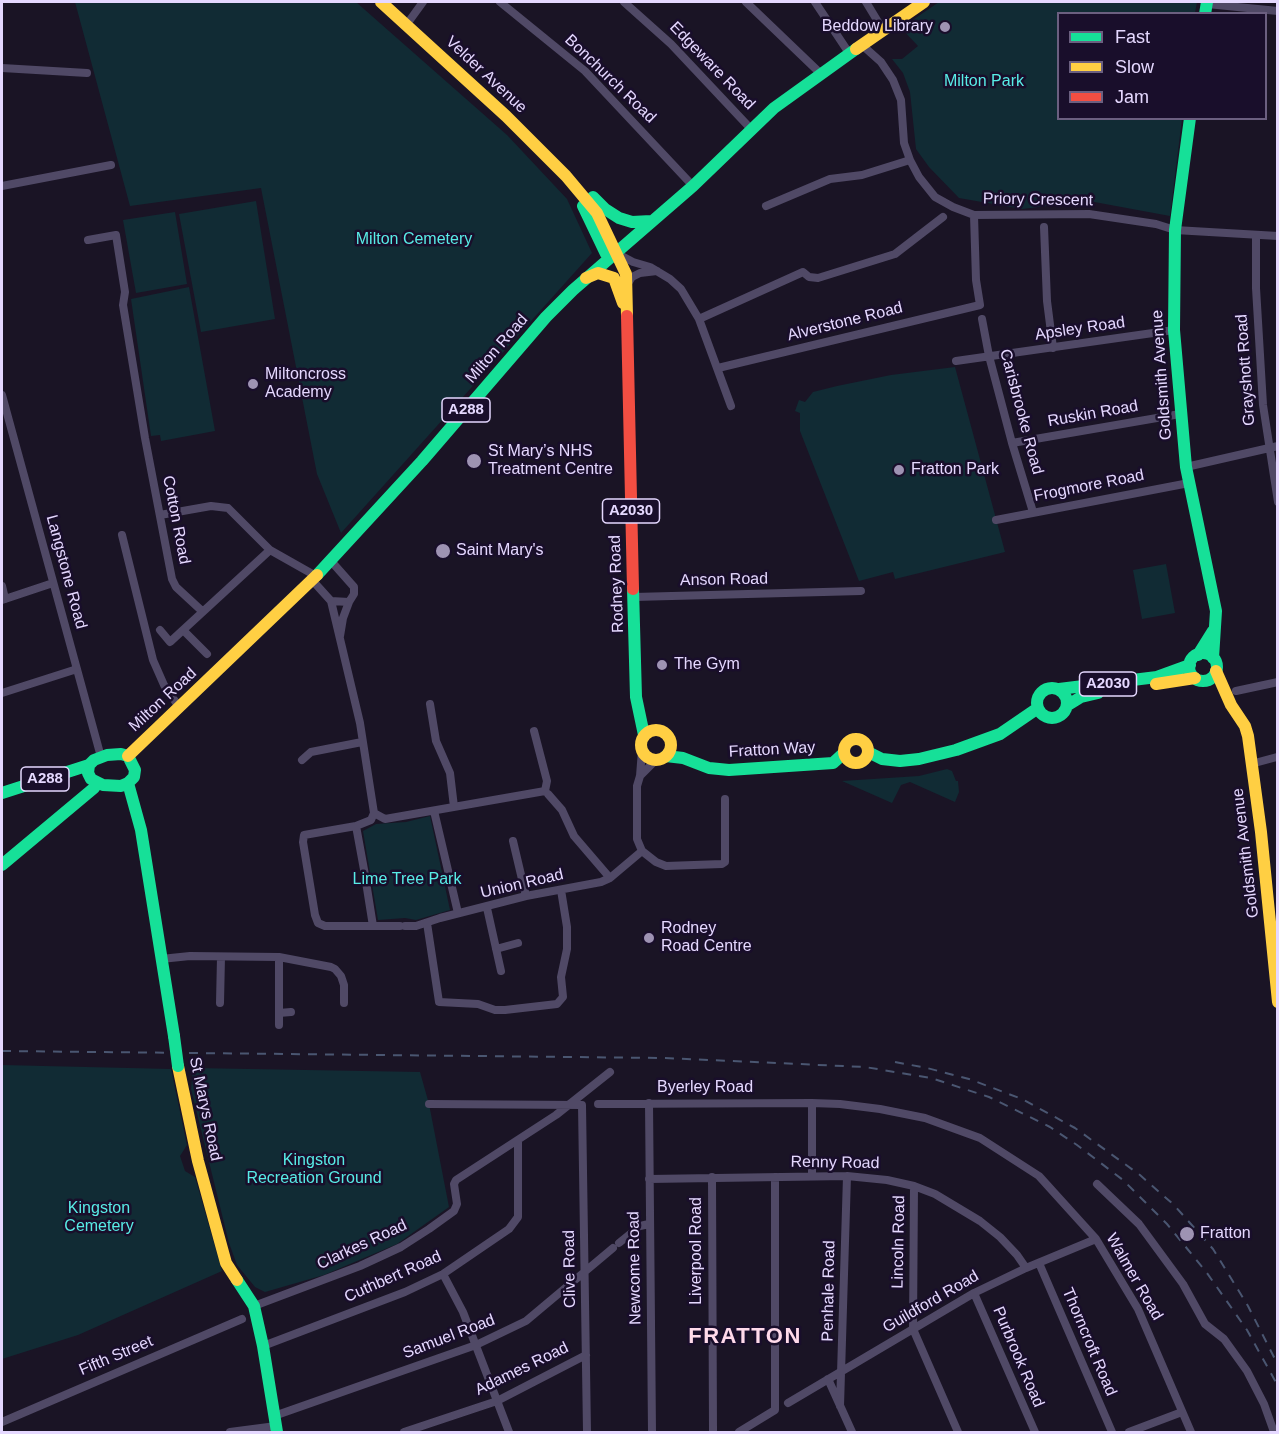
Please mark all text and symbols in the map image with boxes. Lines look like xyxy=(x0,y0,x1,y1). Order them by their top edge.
legend xyxy=(1057,12,1267,120)
place label: Beddow Library xyxy=(822,17,933,37)
street label: Edgeware Road xyxy=(665,18,759,114)
marker: Beddow Library xyxy=(938,20,952,34)
text: Fast xyxy=(1115,27,1150,47)
street label: Bonchurch Road xyxy=(560,31,660,127)
street label: Velder Avenue xyxy=(441,33,531,117)
text: Slow xyxy=(1115,57,1154,77)
park label: Milton Park xyxy=(944,72,1024,92)
text: Jam xyxy=(1115,87,1149,107)
street label: Priory Crescent xyxy=(983,189,1093,211)
park label: Milton Cemetery xyxy=(356,230,472,250)
street label: Alverstone Road xyxy=(785,298,905,346)
street label: Goldsmith Avenue xyxy=(1148,309,1176,441)
street label: Milton Road xyxy=(462,310,532,388)
street label: Apsley Road xyxy=(1034,313,1126,345)
street label: Grayshott Road xyxy=(1233,313,1259,427)
street label: Carisbrooke Road xyxy=(995,347,1047,477)
place label: Miltoncross Academy xyxy=(265,365,346,403)
marker: Miltoncross Academy xyxy=(246,377,260,391)
street label: Ruskin Road xyxy=(1046,397,1140,431)
road number: A288 xyxy=(442,398,490,422)
place label: St Mary’s NHS Treatment Centre xyxy=(488,442,613,480)
marker: St Mary’s NHS Treatment Centre xyxy=(465,452,483,470)
place label: Fratton Park xyxy=(911,460,999,480)
marker: Fratton Park xyxy=(892,463,906,477)
street label: Frogmore Road xyxy=(1032,466,1146,506)
street label: Cotton Road xyxy=(158,474,194,566)
road number: A2030 xyxy=(602,499,660,523)
street label: Langstone Road xyxy=(42,513,90,631)
street label: Rodney Road xyxy=(606,535,628,633)
place label: Saint Mary's xyxy=(456,541,544,561)
marker: Saint Mary's xyxy=(434,542,452,560)
street label: Anson Road xyxy=(680,570,768,590)
place label: The Gym xyxy=(674,655,740,675)
marker: The Gym xyxy=(655,658,669,672)
street label: Milton Road xyxy=(125,664,201,736)
road number: A2030 xyxy=(1080,672,1136,696)
street label: Fratton Way xyxy=(728,738,816,762)
road number: A288 xyxy=(21,767,69,791)
street label: Goldsmith Avenue xyxy=(1229,787,1263,919)
street label: Union Road xyxy=(479,865,565,903)
park label: Lime Tree Park xyxy=(353,870,461,890)
place label: Rodney Road Centre xyxy=(661,919,752,957)
marker: Rodney Road Centre xyxy=(642,931,656,945)
street label: St Marys Road xyxy=(185,1055,225,1163)
street label: Byerley Road xyxy=(657,1078,753,1098)
park label: Kingston Recreation Ground xyxy=(246,1151,382,1189)
street label: Renny Road xyxy=(790,1153,880,1173)
street label: Lincoln Road xyxy=(889,1195,909,1289)
street label: Liverpool Road xyxy=(687,1197,707,1305)
park label: Kingston Cemetery xyxy=(64,1199,134,1237)
street label: Newcome Road xyxy=(624,1211,646,1325)
street label: Clarkes Road xyxy=(314,1216,410,1274)
place label: Fratton xyxy=(1200,1224,1251,1244)
marker: Fratton xyxy=(1178,1225,1196,1243)
street label: Clive Road xyxy=(560,1230,580,1308)
street label: Walmer Road xyxy=(1101,1230,1167,1324)
street label: Penhale Road xyxy=(819,1240,839,1342)
street label: Cuthbert Road xyxy=(342,1247,444,1307)
street label: Guildford Road xyxy=(880,1267,982,1337)
street label: Thorncroft Road xyxy=(1058,1285,1120,1399)
street label: Purbrook Road xyxy=(988,1304,1048,1410)
street label: Samuel Road xyxy=(400,1311,498,1363)
district label: FRATTON xyxy=(688,1324,802,1350)
street label: Fifth Street xyxy=(76,1332,156,1380)
street label: Adames Road xyxy=(472,1338,572,1400)

